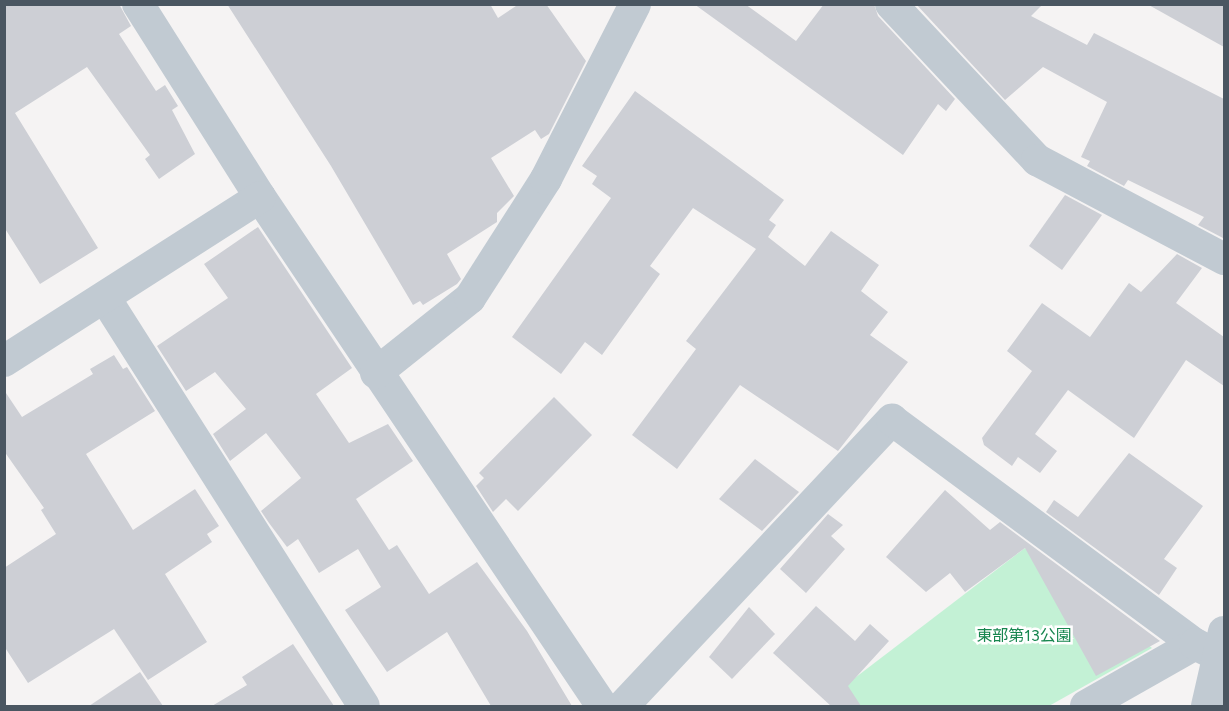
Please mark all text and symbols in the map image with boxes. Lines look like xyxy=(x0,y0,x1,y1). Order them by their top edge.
park label: 東部第13公園 xyxy=(976,626,1072,646)

